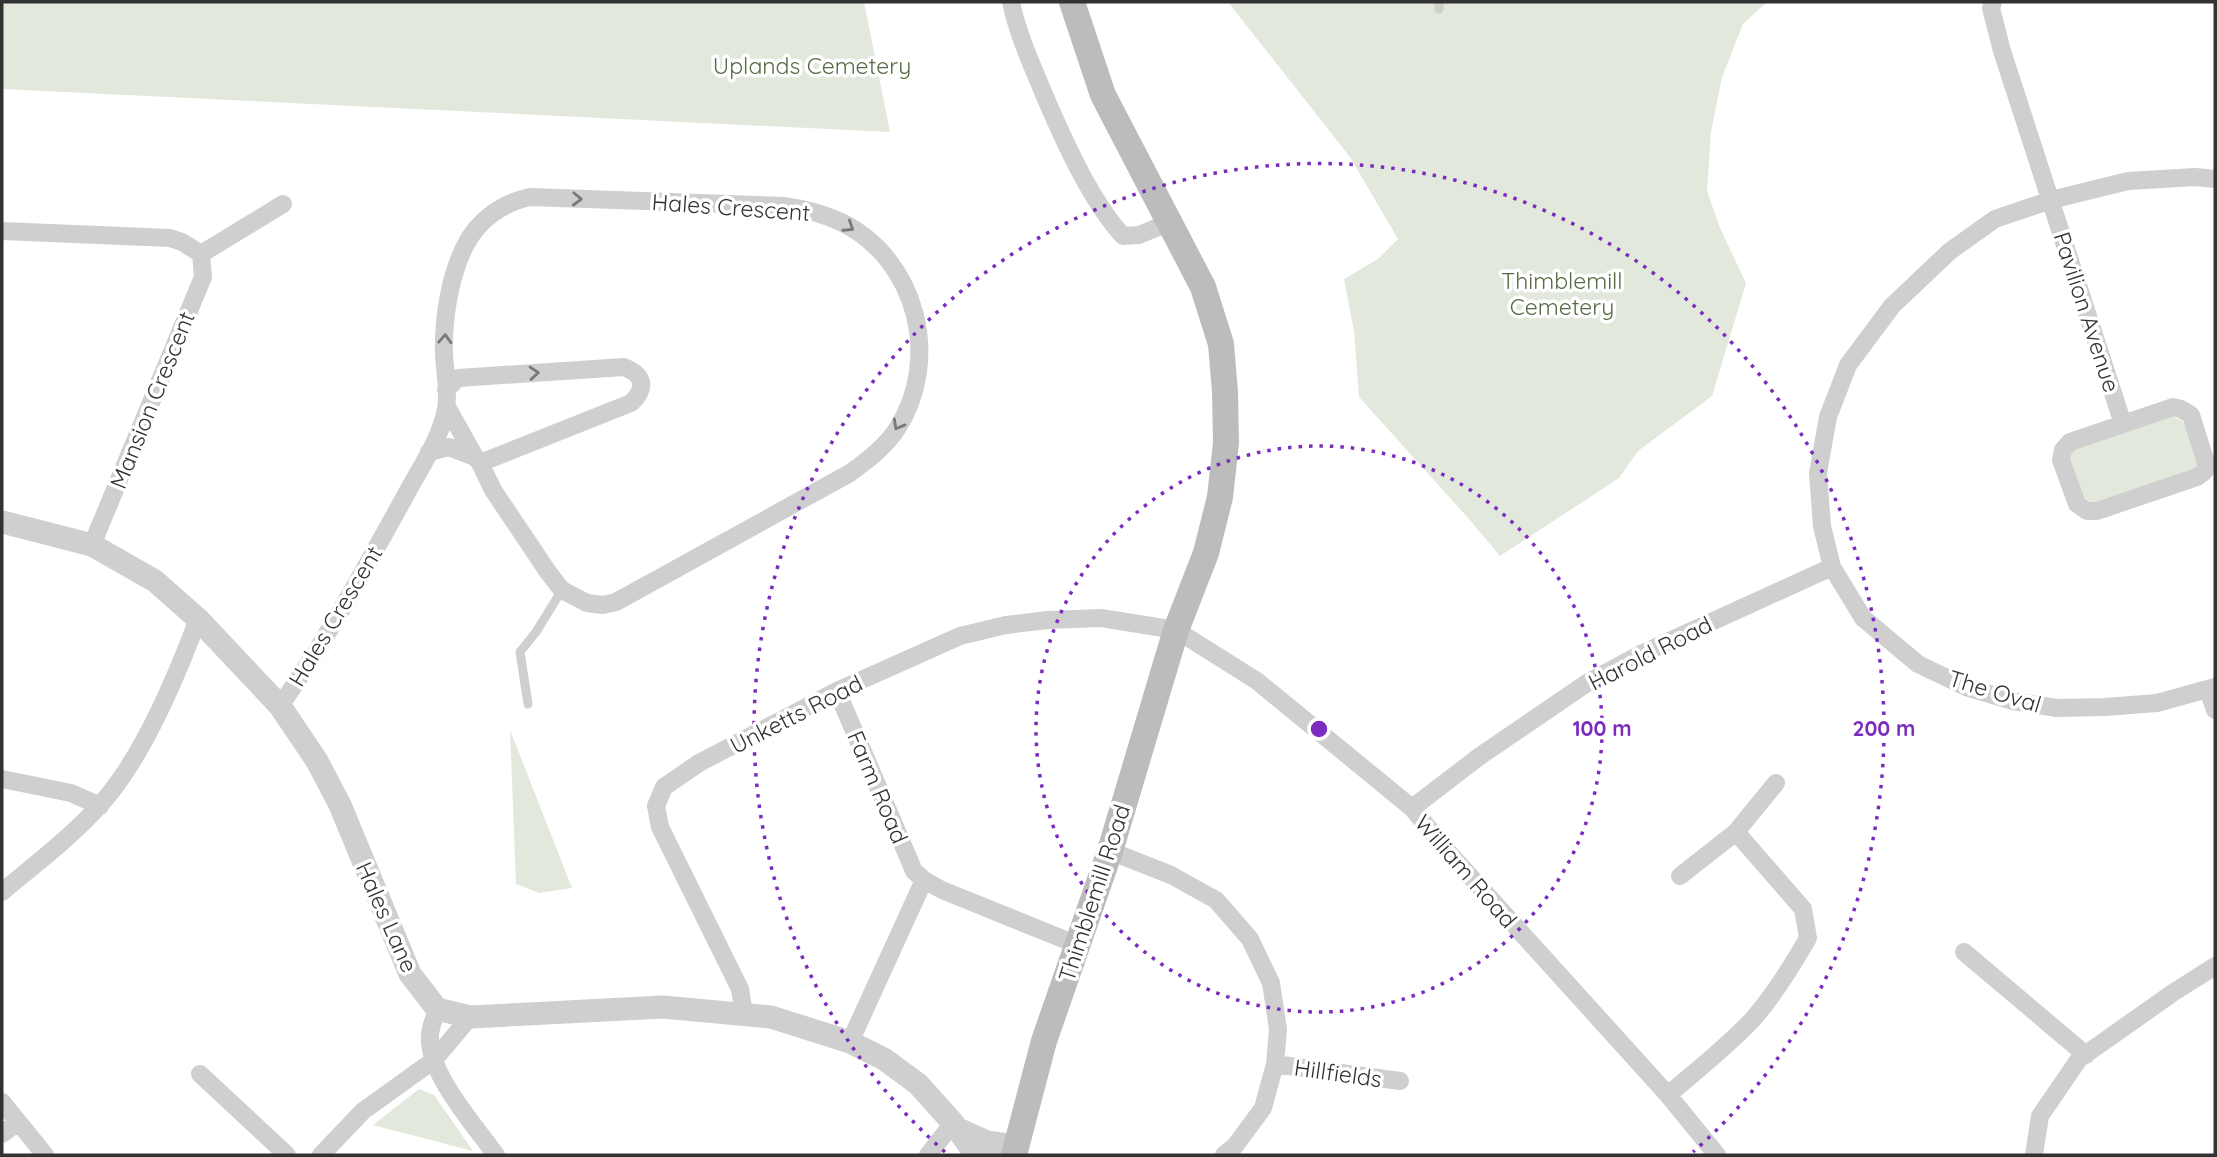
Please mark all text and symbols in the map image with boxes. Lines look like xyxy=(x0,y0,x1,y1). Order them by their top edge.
park label: Uplands Cemetery xyxy=(713,51,911,80)
street label: Hales Crescent xyxy=(651,187,811,227)
one-way arrow xyxy=(572,191,583,206)
one-way arrow xyxy=(842,219,855,232)
street label: Pavilion Avenue xyxy=(2047,228,2127,396)
park label: Thimblemill Cemetery xyxy=(1501,266,1623,321)
street label: Mansion Crescent xyxy=(103,307,201,493)
one-way arrow xyxy=(437,333,452,344)
one-way arrow xyxy=(528,366,539,381)
one-way arrow xyxy=(893,417,906,430)
street label: Hales Crescent xyxy=(282,540,388,692)
street label: Harold Road xyxy=(1583,609,1717,697)
street label: The Oval xyxy=(1945,663,2045,719)
street label: Unketts Road xyxy=(725,668,867,760)
text: 100 m xyxy=(1572,715,1632,741)
text: 200 m xyxy=(1853,715,1915,741)
centre of rings xyxy=(1307,717,1331,741)
street label: Farm Road xyxy=(841,726,915,848)
street label: Thimblemill Road xyxy=(1052,801,1136,985)
street label: William Road xyxy=(1409,808,1523,934)
street label: Hales Lane xyxy=(350,857,424,977)
street label: Hillfields xyxy=(1292,1053,1384,1093)

